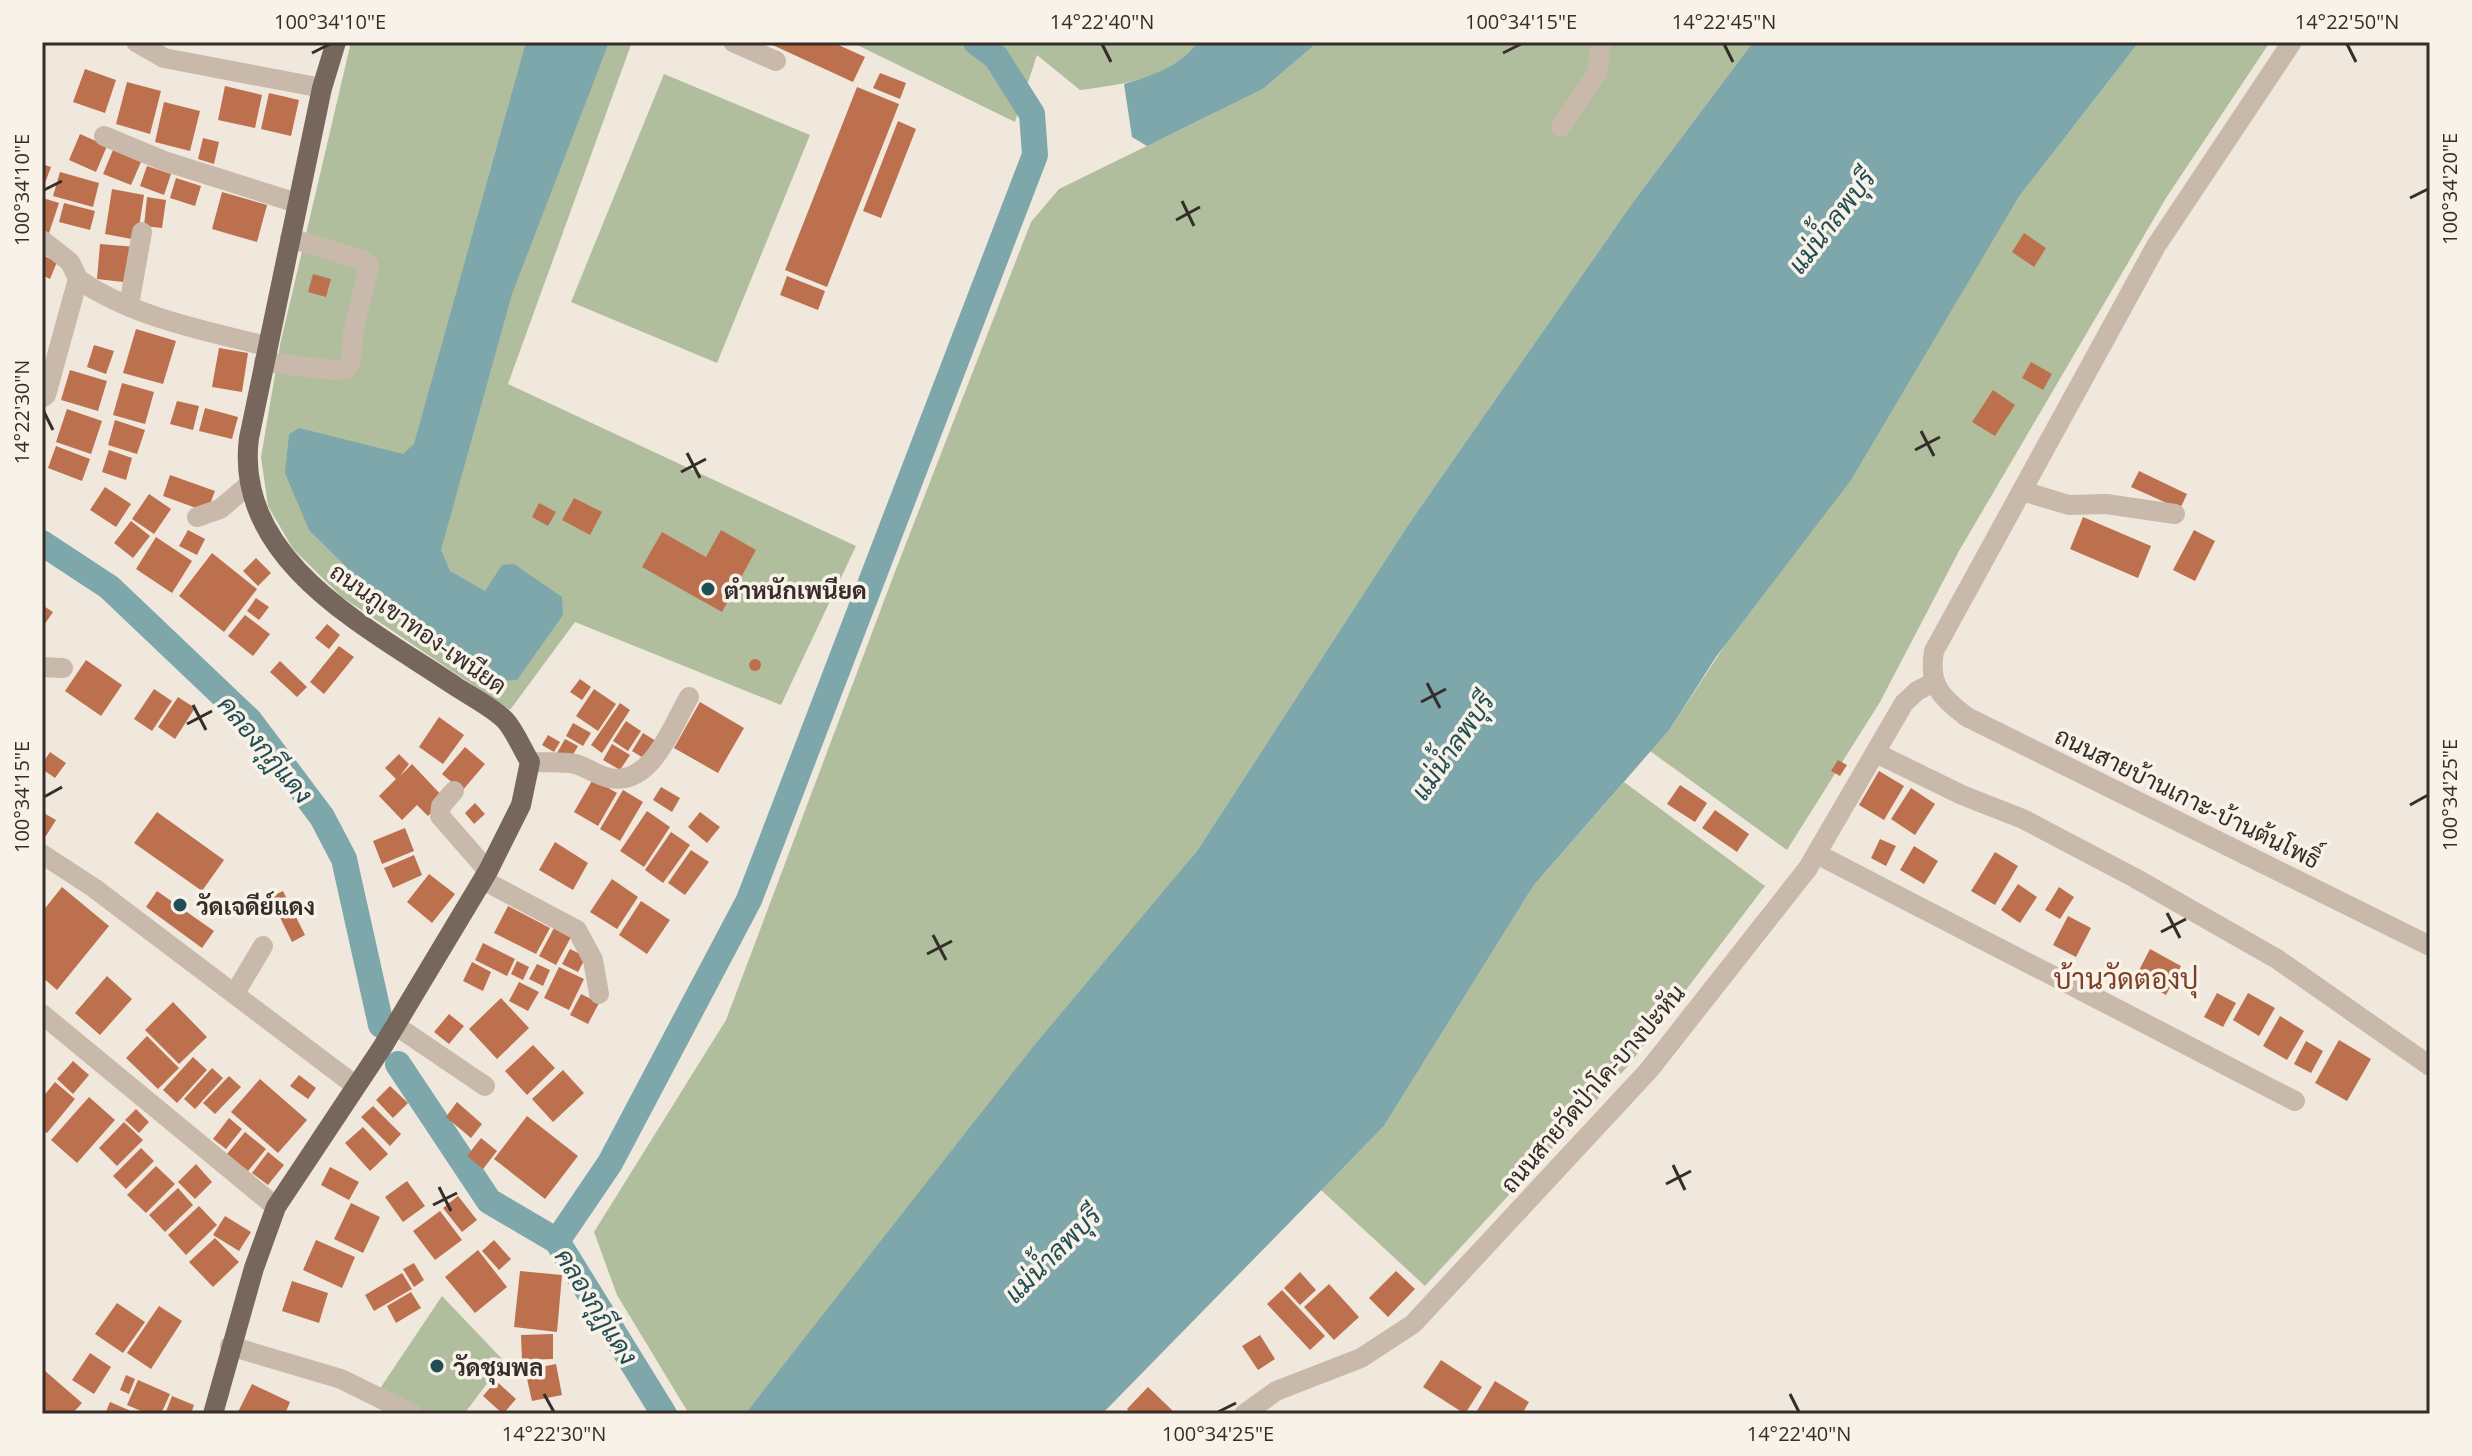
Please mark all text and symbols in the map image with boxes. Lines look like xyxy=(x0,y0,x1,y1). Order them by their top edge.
text: 100°34'10"E xyxy=(274,8,386,35)
text: 14°22'40"N xyxy=(1050,8,1154,35)
text: 100°34'15"E xyxy=(1465,8,1577,35)
text: 14°22'45"N xyxy=(1672,8,1776,35)
text: 14°22'50"N xyxy=(2295,8,2399,35)
text: 100°34'20"E xyxy=(2436,133,2463,245)
text: 100°34'10"E xyxy=(8,134,35,246)
water label: แม่น้ำลพบุรี xyxy=(1777,158,1885,281)
text: 14°22'30"N xyxy=(8,360,35,464)
street label: ถนนภูเขาทอง-เพนียด xyxy=(323,555,514,703)
place label: ตำหนักเพนียด xyxy=(724,573,867,606)
marker: ตำหนักเพนียด xyxy=(699,580,717,598)
water label: แม่น้ำลพบุรี xyxy=(1400,682,1504,807)
water label: คลองกุฎีแดง xyxy=(209,687,322,811)
street label: ถนนสายบ้านเกาะ-บ้านต้นโพธิ์ xyxy=(2050,715,2328,876)
text: 100°34'25"E xyxy=(2436,739,2463,851)
text: 100°34'15"E xyxy=(8,741,35,853)
place label: วัดเจดีย์แดง xyxy=(196,889,315,922)
marker: วัดเจดีย์แดง xyxy=(171,896,189,914)
district label: บ้านวัดตองปุ xyxy=(2054,959,2198,999)
street label: ถนนสายวัดป่าโค-บางปะหัน xyxy=(1492,977,1692,1199)
water label: แม่น้ำลพบุรี xyxy=(994,1195,1110,1311)
water label: คลองกุฎีแดง xyxy=(546,1241,647,1372)
place label: วัดชุมพล xyxy=(453,1350,543,1385)
marker: วัดชุมพล xyxy=(428,1357,446,1375)
text: 14°22'30"N xyxy=(502,1420,606,1447)
text: 100°34'25"E xyxy=(1162,1420,1274,1447)
text: 14°22'40"N xyxy=(1747,1420,1851,1447)

